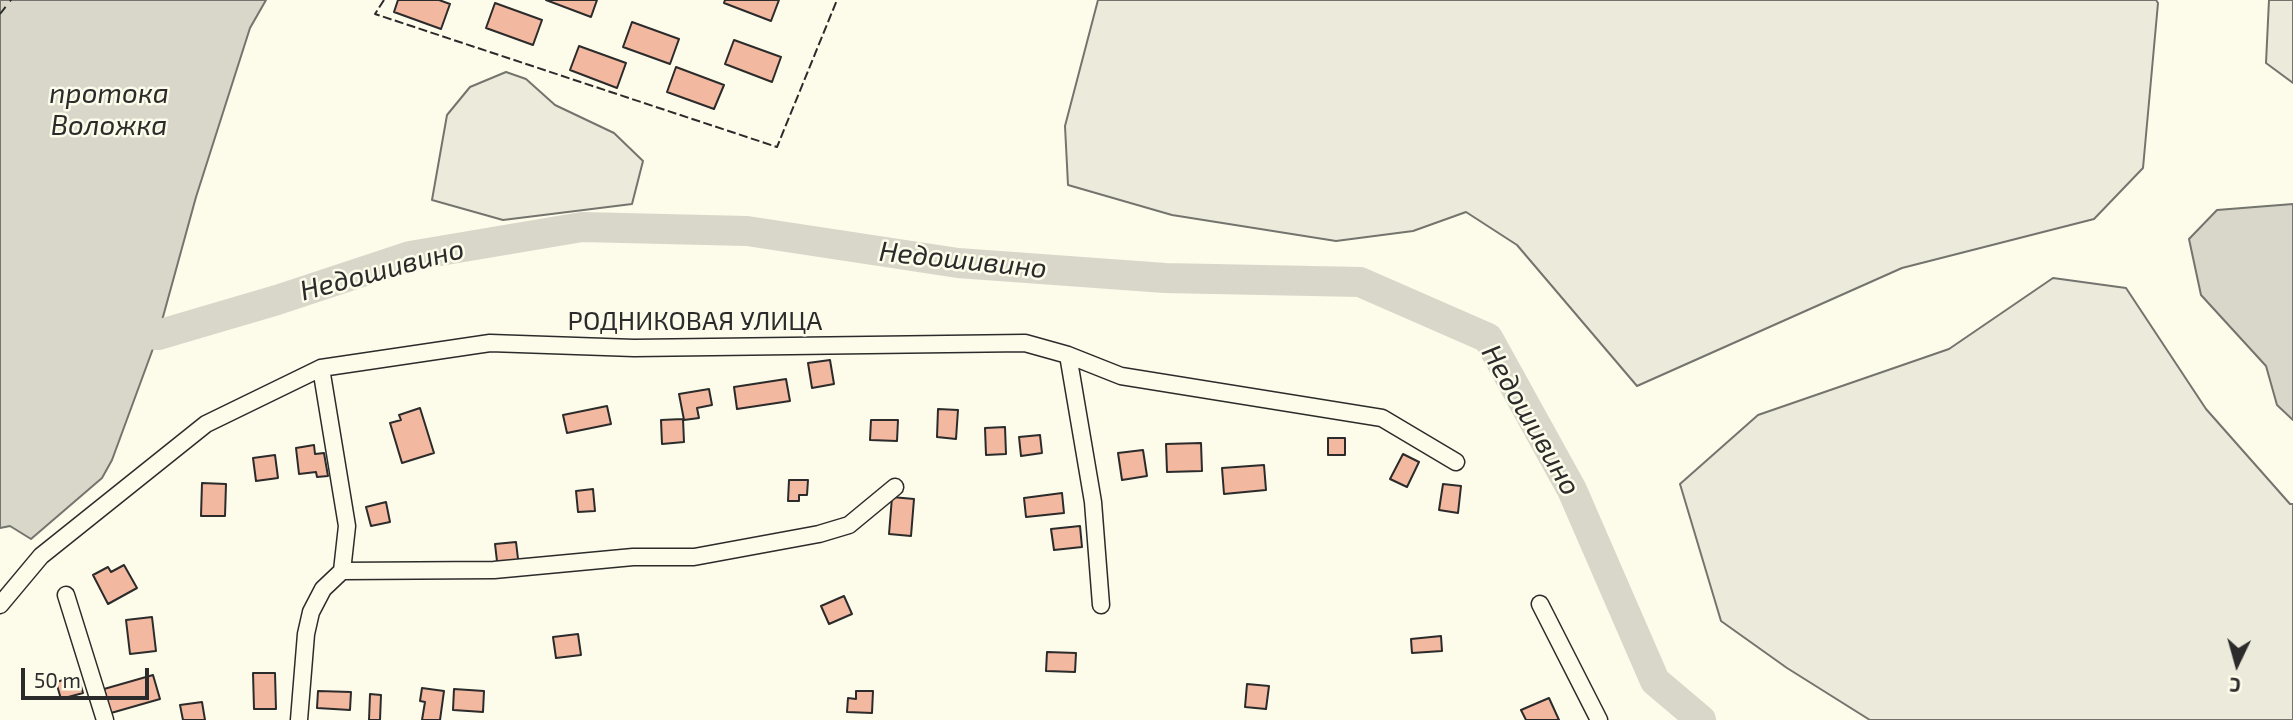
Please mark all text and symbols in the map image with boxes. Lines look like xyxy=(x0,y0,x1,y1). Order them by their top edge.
water label: протока Воложка xyxy=(49,77,169,143)
water label: Недошивино xyxy=(296,232,468,308)
water label: Недошивино xyxy=(877,234,1049,286)
street label: РОДНИКОВАЯ УЛИЦА xyxy=(568,305,822,337)
water label: Недошивино xyxy=(1474,339,1588,501)
north arrow xyxy=(2202,629,2272,699)
scale bar xyxy=(24,654,152,698)
text: 50 m xyxy=(34,667,81,692)
text: С xyxy=(2229,673,2242,697)

